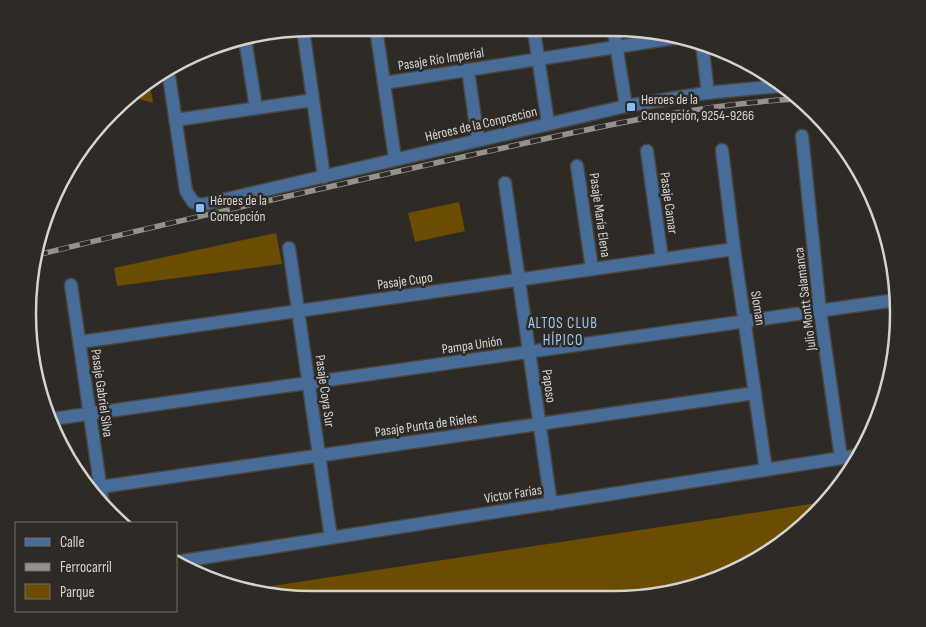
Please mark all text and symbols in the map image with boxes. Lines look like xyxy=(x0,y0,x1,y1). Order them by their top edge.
street label: Pasaje Río Imperial xyxy=(397,44,485,74)
place label: Heroes de la Concepción, 9254-9266 xyxy=(641,91,754,124)
marker: Heroes de la Concepción, 9254-9266 xyxy=(625,101,637,113)
street label: Héroes de la Conpcecion xyxy=(423,103,539,145)
street label: Pasaje Camar xyxy=(656,171,682,235)
street label: Pasaje María Elena xyxy=(586,172,614,258)
place label: Héroes de la Concepción xyxy=(210,192,267,225)
marker: Héroes de la Concepción xyxy=(194,202,206,214)
street label: Julio Montt Salamanca xyxy=(790,246,820,353)
street label: Pasaje Cupo xyxy=(376,269,434,293)
street label: Sloman xyxy=(747,290,769,326)
district label: ALTOS CLUB HÍPICO xyxy=(527,314,598,350)
street label: Pampa Unión xyxy=(441,332,503,358)
street label: Pasaje Gabriel Silva xyxy=(87,348,117,438)
street label: Pasaje Coya Sur xyxy=(312,354,338,428)
street label: Paposo xyxy=(538,368,560,404)
street label: Pasaje Punta de Rieles xyxy=(374,409,478,441)
street label: Víctor Farías xyxy=(483,481,543,507)
legend xyxy=(15,522,178,612)
text: Calle xyxy=(60,533,84,552)
text: Ferrocarril xyxy=(60,558,112,577)
text: Parque xyxy=(60,583,95,602)

